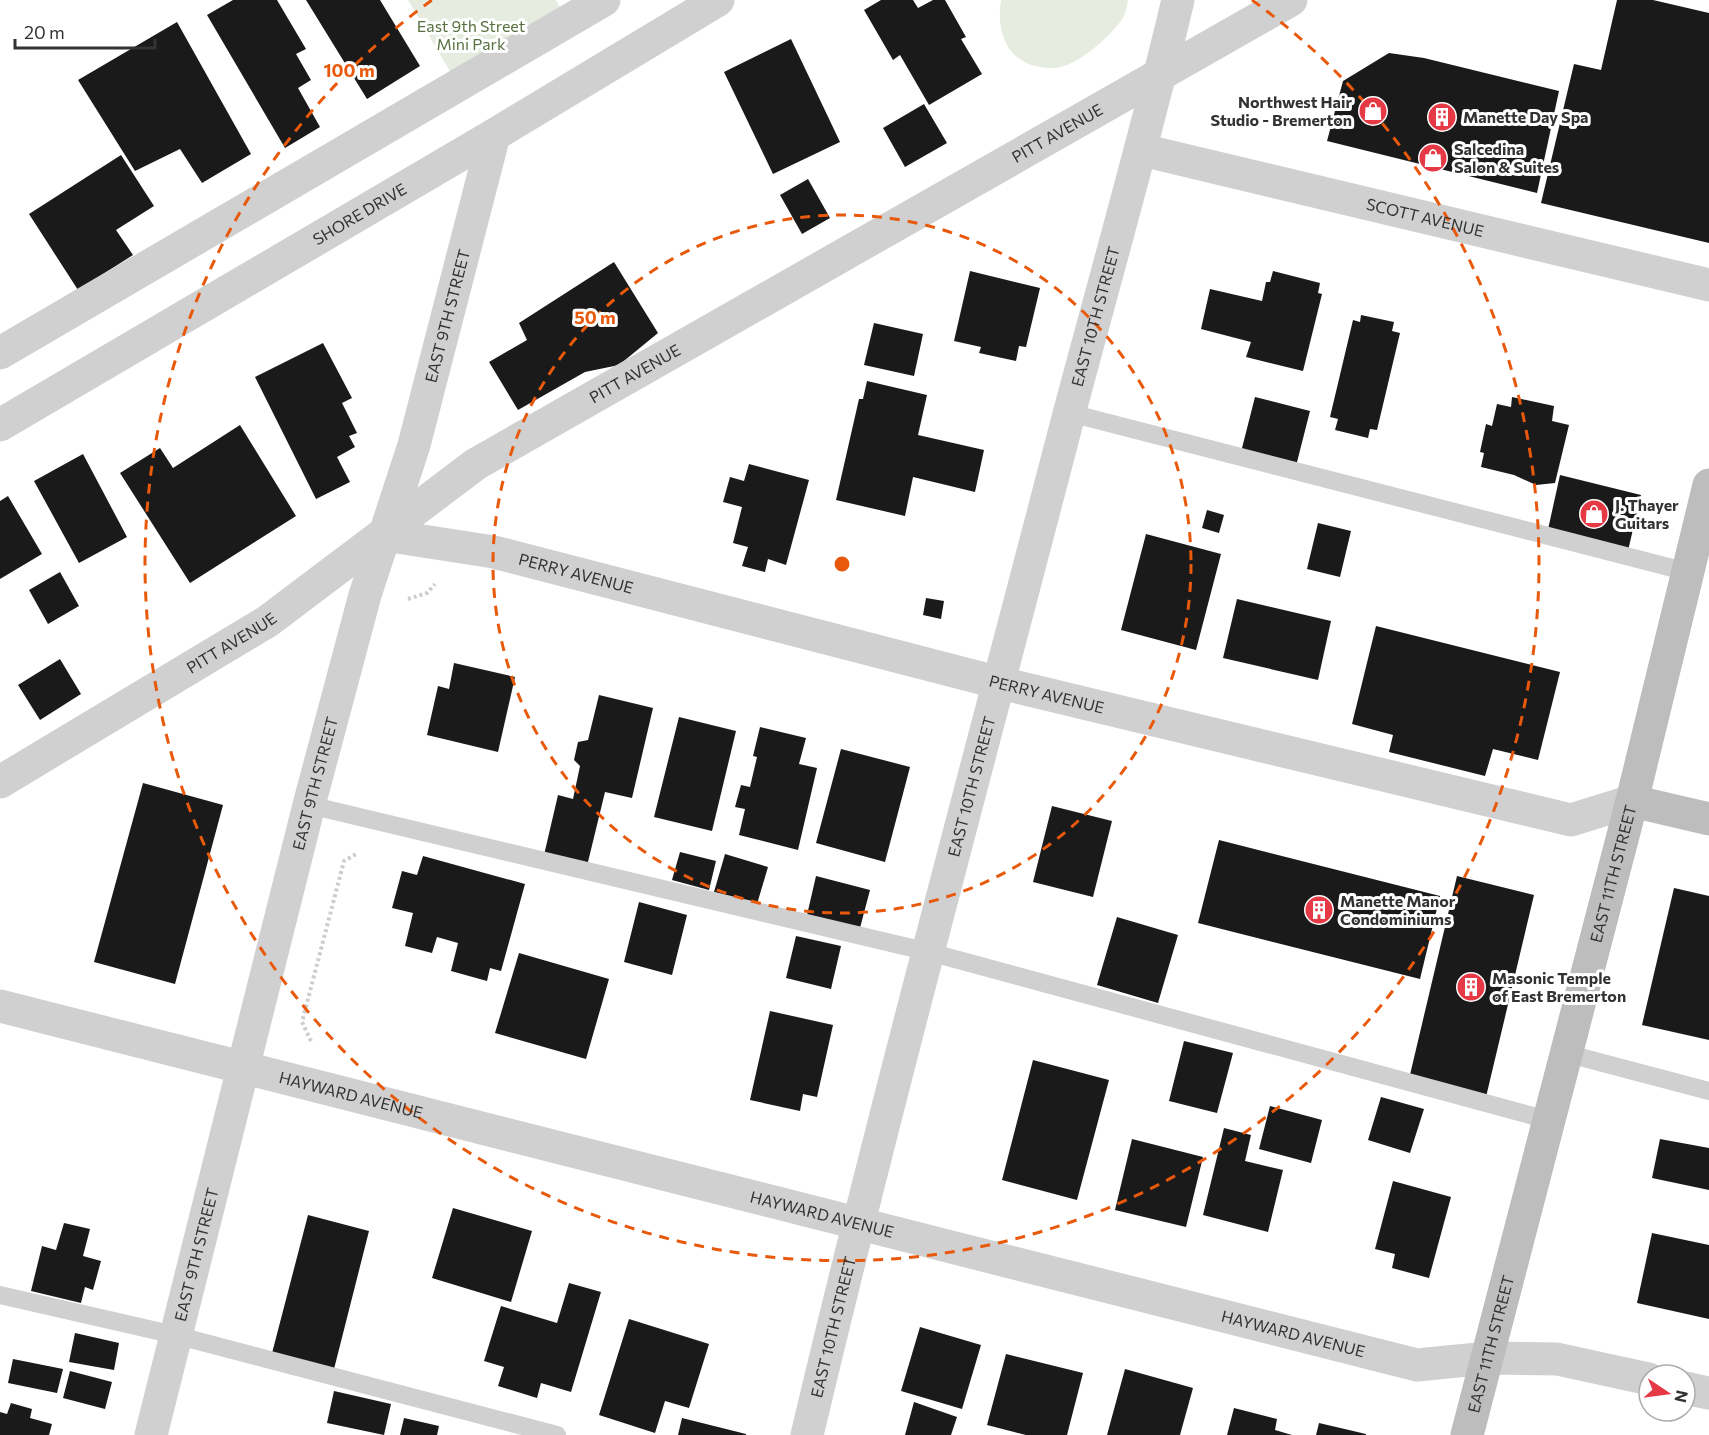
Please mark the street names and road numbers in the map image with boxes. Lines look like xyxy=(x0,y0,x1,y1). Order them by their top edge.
street label: PITT AVENUE xyxy=(1008,99,1106,166)
street label: SHORE DRIVE xyxy=(309,179,410,248)
street label: SCOTT AVENUE xyxy=(1365,194,1486,240)
street label: EAST 10TH STREET xyxy=(1067,244,1123,389)
street label: EAST 9TH STREET xyxy=(421,247,473,385)
street label: PITT AVENUE xyxy=(586,340,684,407)
street label: PERRY AVENUE xyxy=(517,549,636,597)
street label: PITT AVENUE xyxy=(183,608,280,677)
street label: PERRY AVENUE xyxy=(987,671,1106,717)
street label: EAST 9TH STREET xyxy=(288,714,341,852)
street label: EAST 10TH STREET xyxy=(943,714,998,859)
street label: EAST 11TH STREET xyxy=(1586,803,1640,944)
street label: HAYWARD AVENUE xyxy=(277,1067,425,1122)
street label: EAST 9TH STREET xyxy=(170,1186,222,1323)
street label: HAYWARD AVENUE xyxy=(748,1186,896,1241)
street label: EAST 10TH STREET xyxy=(806,1254,859,1399)
street label: EAST 11TH STREET xyxy=(1463,1273,1517,1415)
street label: HAYWARD AVENUE xyxy=(1219,1306,1367,1360)

